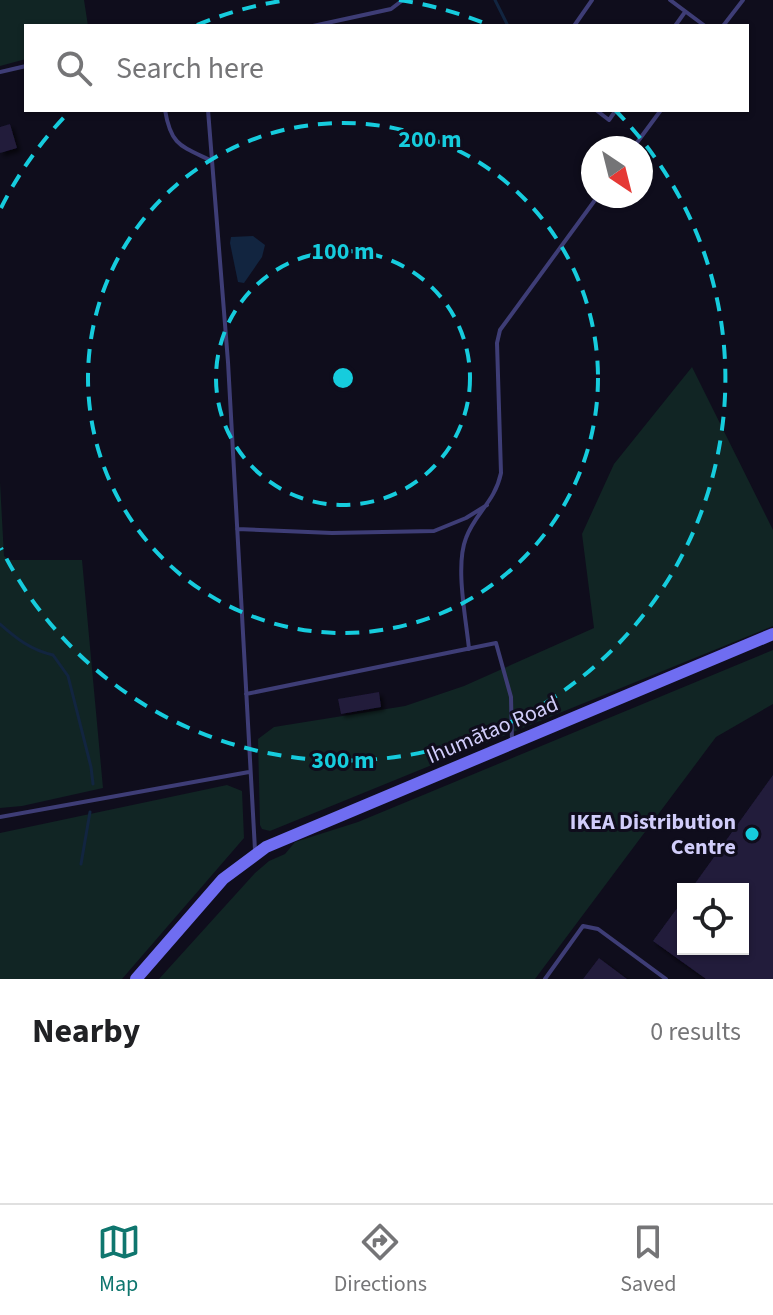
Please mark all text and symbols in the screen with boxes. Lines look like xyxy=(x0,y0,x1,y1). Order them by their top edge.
search box xyxy=(24,24,749,112)
icon: search xyxy=(52,46,96,90)
text: Search here xyxy=(116,47,264,90)
text: 200 m xyxy=(398,122,462,157)
north arrow xyxy=(581,136,653,208)
text: 100 m xyxy=(311,234,375,269)
centre of rings xyxy=(329,364,357,392)
street label: Ihumātao Road xyxy=(422,688,563,772)
text: 300 m xyxy=(311,743,375,778)
place label: IKEA Distribution Centre xyxy=(570,806,736,863)
marker: IKEA Distribution Centre xyxy=(743,825,761,843)
map controls xyxy=(677,883,749,955)
button: locate xyxy=(677,883,749,955)
text: Nearby xyxy=(32,1007,140,1056)
text: 0 results xyxy=(650,1013,741,1050)
tab: Map xyxy=(97,1220,141,1300)
tab: Directions xyxy=(334,1220,427,1300)
tab: Saved xyxy=(620,1220,676,1300)

